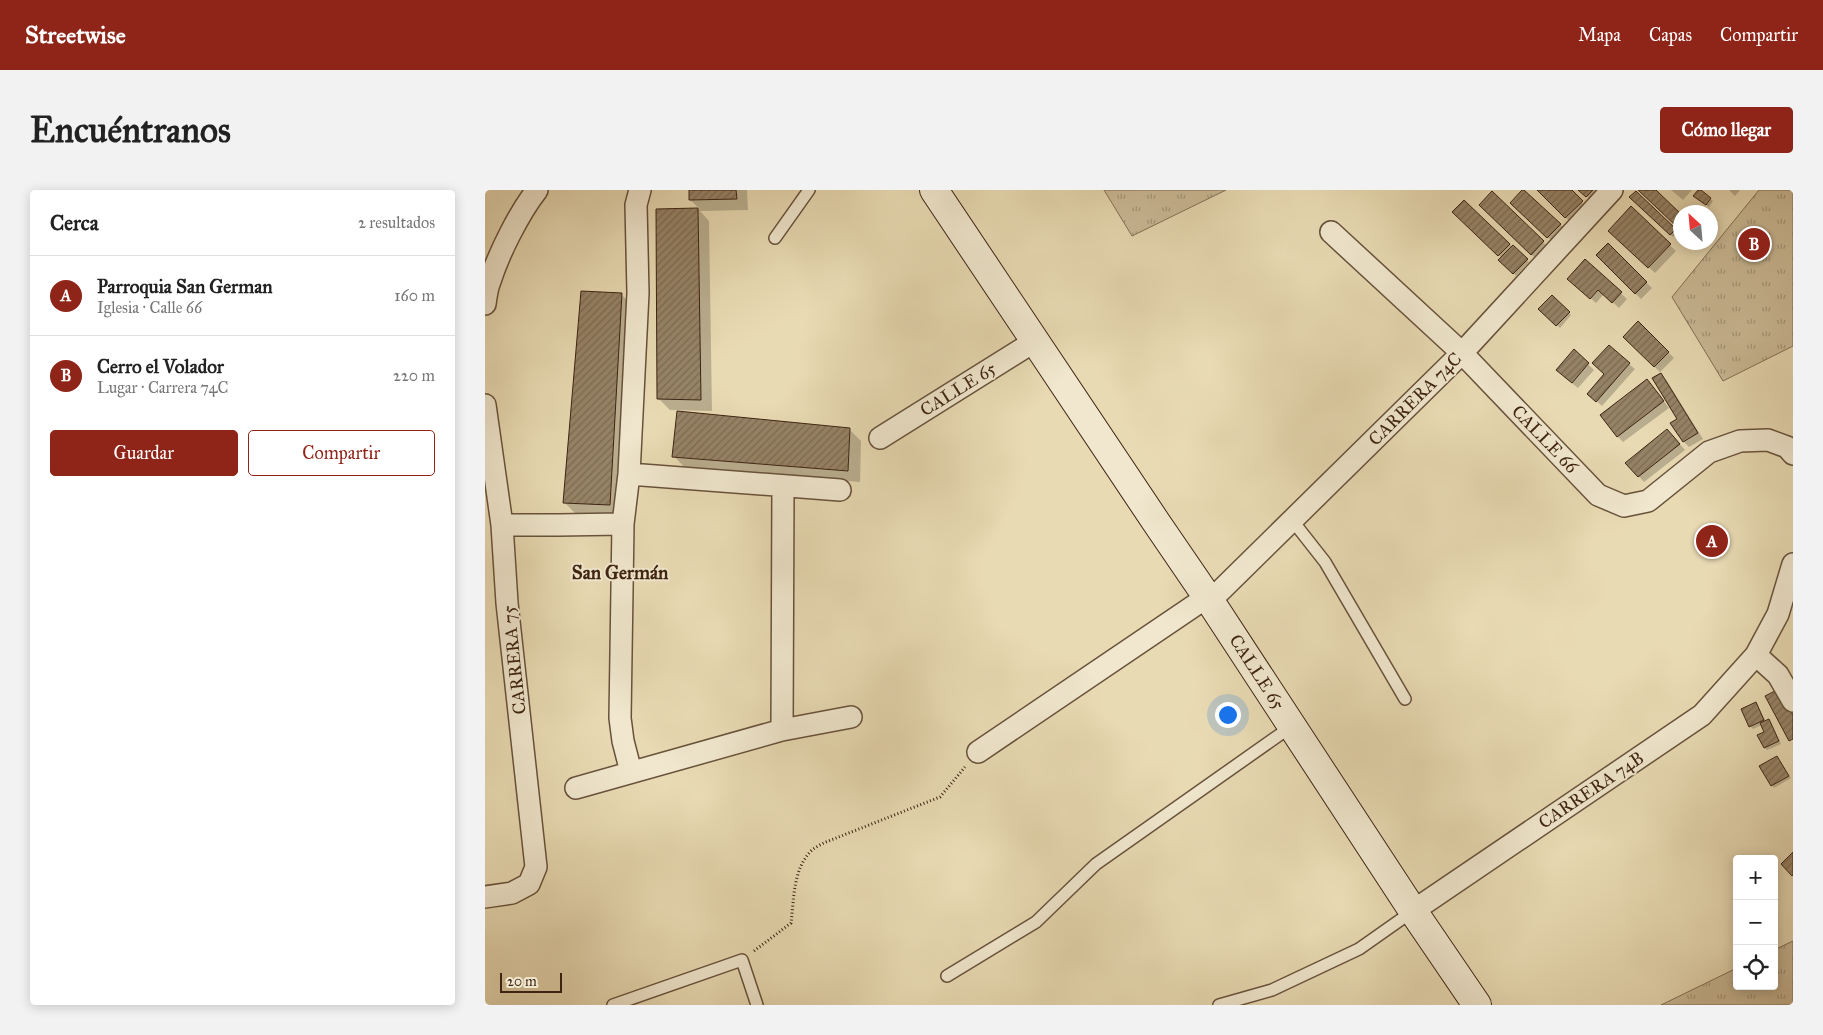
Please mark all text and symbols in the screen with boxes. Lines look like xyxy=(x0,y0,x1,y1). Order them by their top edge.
text: Streetwise xyxy=(25,20,126,50)
text: Mapa xyxy=(1578,24,1621,46)
text: Capas xyxy=(1649,24,1692,46)
text: Compartir xyxy=(1720,24,1798,46)
button: Cómo llegar xyxy=(1660,107,1793,153)
text: Encuéntranos xyxy=(30,109,231,152)
north arrow xyxy=(1673,205,1718,250)
text: Cerca xyxy=(50,210,99,236)
text: 2 resultados xyxy=(358,213,435,232)
pin: B xyxy=(1738,225,1770,263)
text: Parroquia San German xyxy=(97,275,273,298)
text: A xyxy=(61,286,71,305)
text: 160 m xyxy=(394,286,435,305)
text: Iglesia · Calle 66 xyxy=(97,298,202,317)
street label: CARRERA 74C xyxy=(1364,348,1466,450)
text: Cerro el Volador xyxy=(97,355,224,378)
street label: CALLE 65 xyxy=(916,357,1001,421)
text: B xyxy=(61,366,71,385)
text: 220 m xyxy=(393,366,435,385)
text: Lugar · Carrera 74C xyxy=(97,378,228,397)
street label: CALLE 66 xyxy=(1507,400,1583,478)
button: Guardar xyxy=(50,430,238,476)
button: Compartir xyxy=(248,430,435,476)
pin: A xyxy=(1696,522,1728,560)
district label: San Germán xyxy=(572,561,669,584)
street label: CARRERA 75 xyxy=(497,604,531,715)
street label: CALLE 65 xyxy=(1225,630,1290,714)
your location xyxy=(1215,702,1241,728)
street label: CARRERA 74B xyxy=(1534,747,1648,833)
map controls xyxy=(1733,855,1778,990)
button: + xyxy=(1733,855,1778,900)
button: − xyxy=(1733,900,1778,945)
button: locate xyxy=(1733,945,1778,990)
scale bar xyxy=(500,970,563,993)
text: 20 m xyxy=(507,973,537,990)

